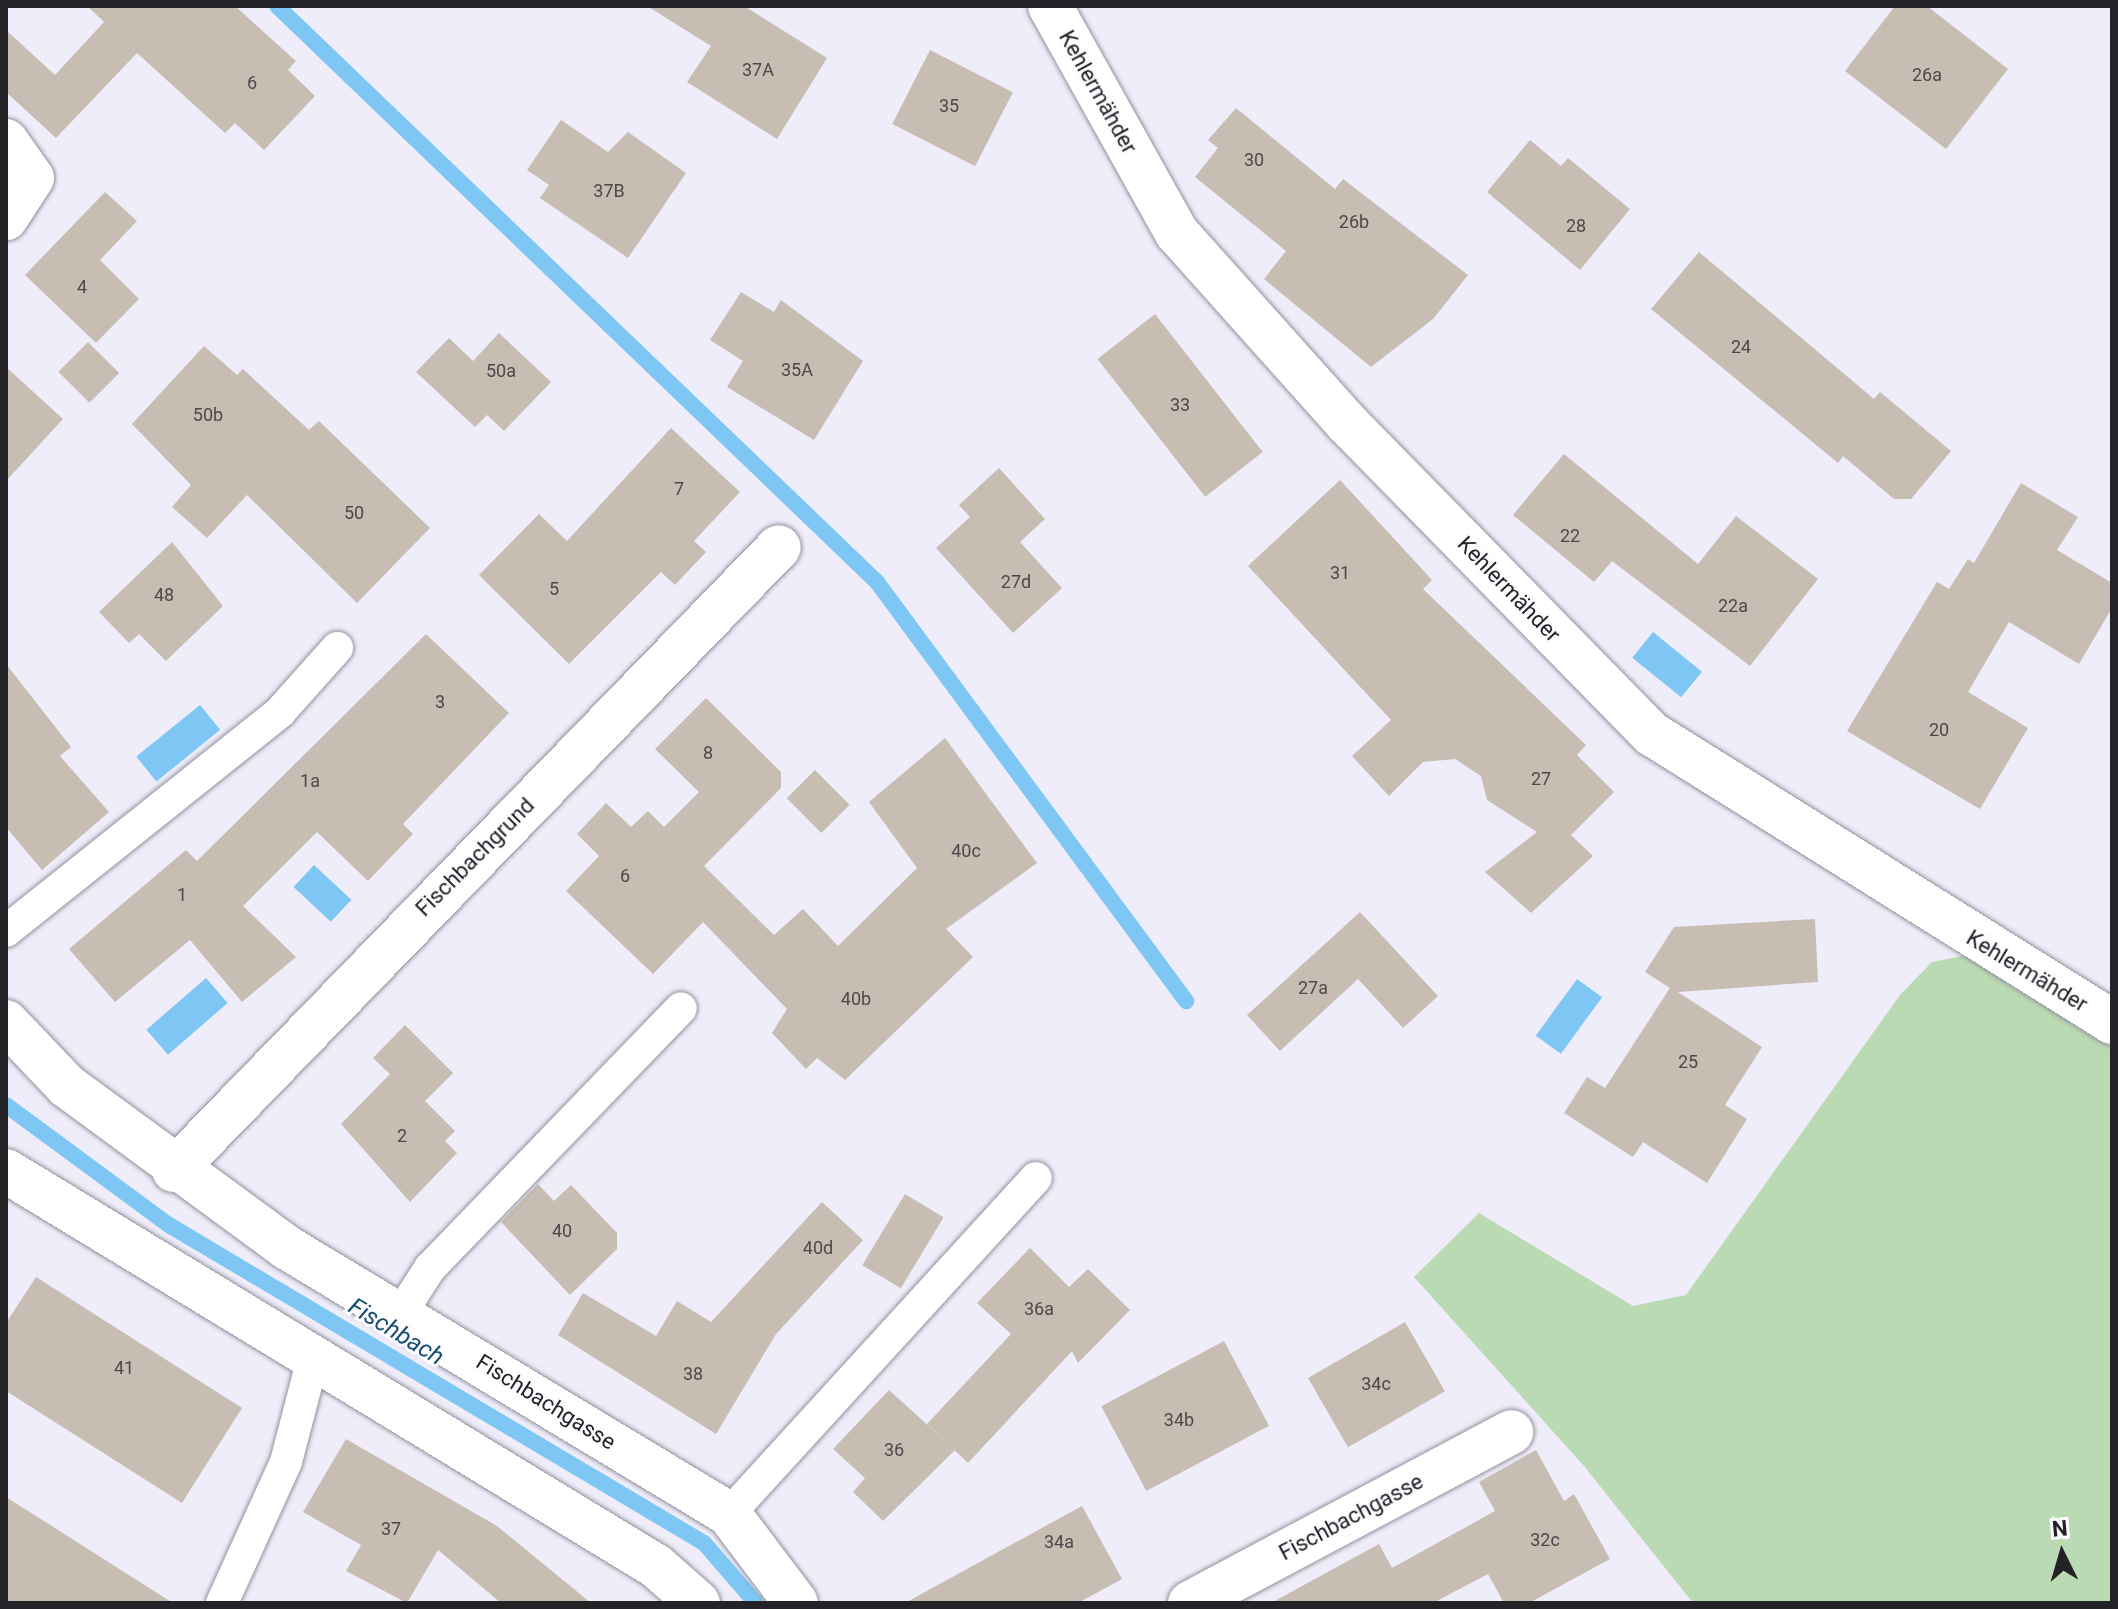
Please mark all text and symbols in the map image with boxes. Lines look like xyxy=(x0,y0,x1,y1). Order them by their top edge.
street label: Kehlermähder xyxy=(1053,26,1143,158)
house number: 37A xyxy=(742,59,774,81)
house number: 26a xyxy=(1912,64,1942,86)
house number: 6 xyxy=(247,72,257,94)
house number: 35 xyxy=(939,95,959,117)
house number: 30 xyxy=(1244,149,1264,171)
house number: 37B xyxy=(593,180,625,202)
house number: 26b xyxy=(1339,211,1369,233)
house number: 28 xyxy=(1566,215,1586,237)
house number: 4 xyxy=(77,276,87,298)
house number: 24 xyxy=(1731,336,1751,358)
house number: 35A xyxy=(781,359,813,381)
house number: 50a xyxy=(486,360,516,382)
house number: 33 xyxy=(1170,394,1190,416)
house number: 50b xyxy=(193,404,223,426)
house number: 7 xyxy=(674,478,684,500)
house number: 50 xyxy=(344,502,364,524)
house number: 22 xyxy=(1560,525,1580,547)
street label: Kehlermähder xyxy=(1452,531,1566,647)
house number: 31 xyxy=(1330,562,1350,584)
house number: 27d xyxy=(1001,571,1031,593)
house number: 5 xyxy=(549,578,559,600)
house number: 48 xyxy=(154,584,174,606)
house number: 22a xyxy=(1718,595,1748,617)
house number: 3 xyxy=(435,691,445,713)
house number: 20 xyxy=(1929,719,1949,741)
house number: 8 xyxy=(703,742,713,764)
house number: 27 xyxy=(1531,768,1551,790)
house number: 1a xyxy=(300,770,320,792)
street label: Fischbachgrund xyxy=(410,792,540,922)
house number: 40c xyxy=(951,840,981,862)
house number: 6 xyxy=(620,865,630,887)
house number: 1 xyxy=(177,884,187,906)
street label: Kehlermähder xyxy=(1962,924,2092,1018)
house number: 27a xyxy=(1298,977,1328,999)
house number: 40b xyxy=(841,988,871,1010)
house number: 25 xyxy=(1678,1051,1698,1073)
house number: 2 xyxy=(397,1125,407,1147)
house number: 40 xyxy=(552,1220,572,1242)
house number: 40d xyxy=(803,1237,833,1259)
water label: Fischbach xyxy=(343,1292,449,1372)
house number: 36a xyxy=(1024,1298,1054,1320)
street label: Fischbachgasse xyxy=(472,1349,620,1455)
house number: 41 xyxy=(114,1357,134,1379)
house number: 38 xyxy=(683,1363,703,1385)
house number: 34c xyxy=(1361,1373,1391,1395)
house number: 34b xyxy=(1164,1409,1194,1431)
house number: 36 xyxy=(884,1439,904,1461)
street label: Fischbachgasse xyxy=(1275,1468,1427,1566)
north arrow xyxy=(2022,1513,2102,1593)
text: N xyxy=(2051,1515,2069,1542)
house number: 37 xyxy=(381,1518,401,1540)
house number: 32c xyxy=(1530,1529,1560,1551)
house number: 34a xyxy=(1044,1531,1074,1553)

